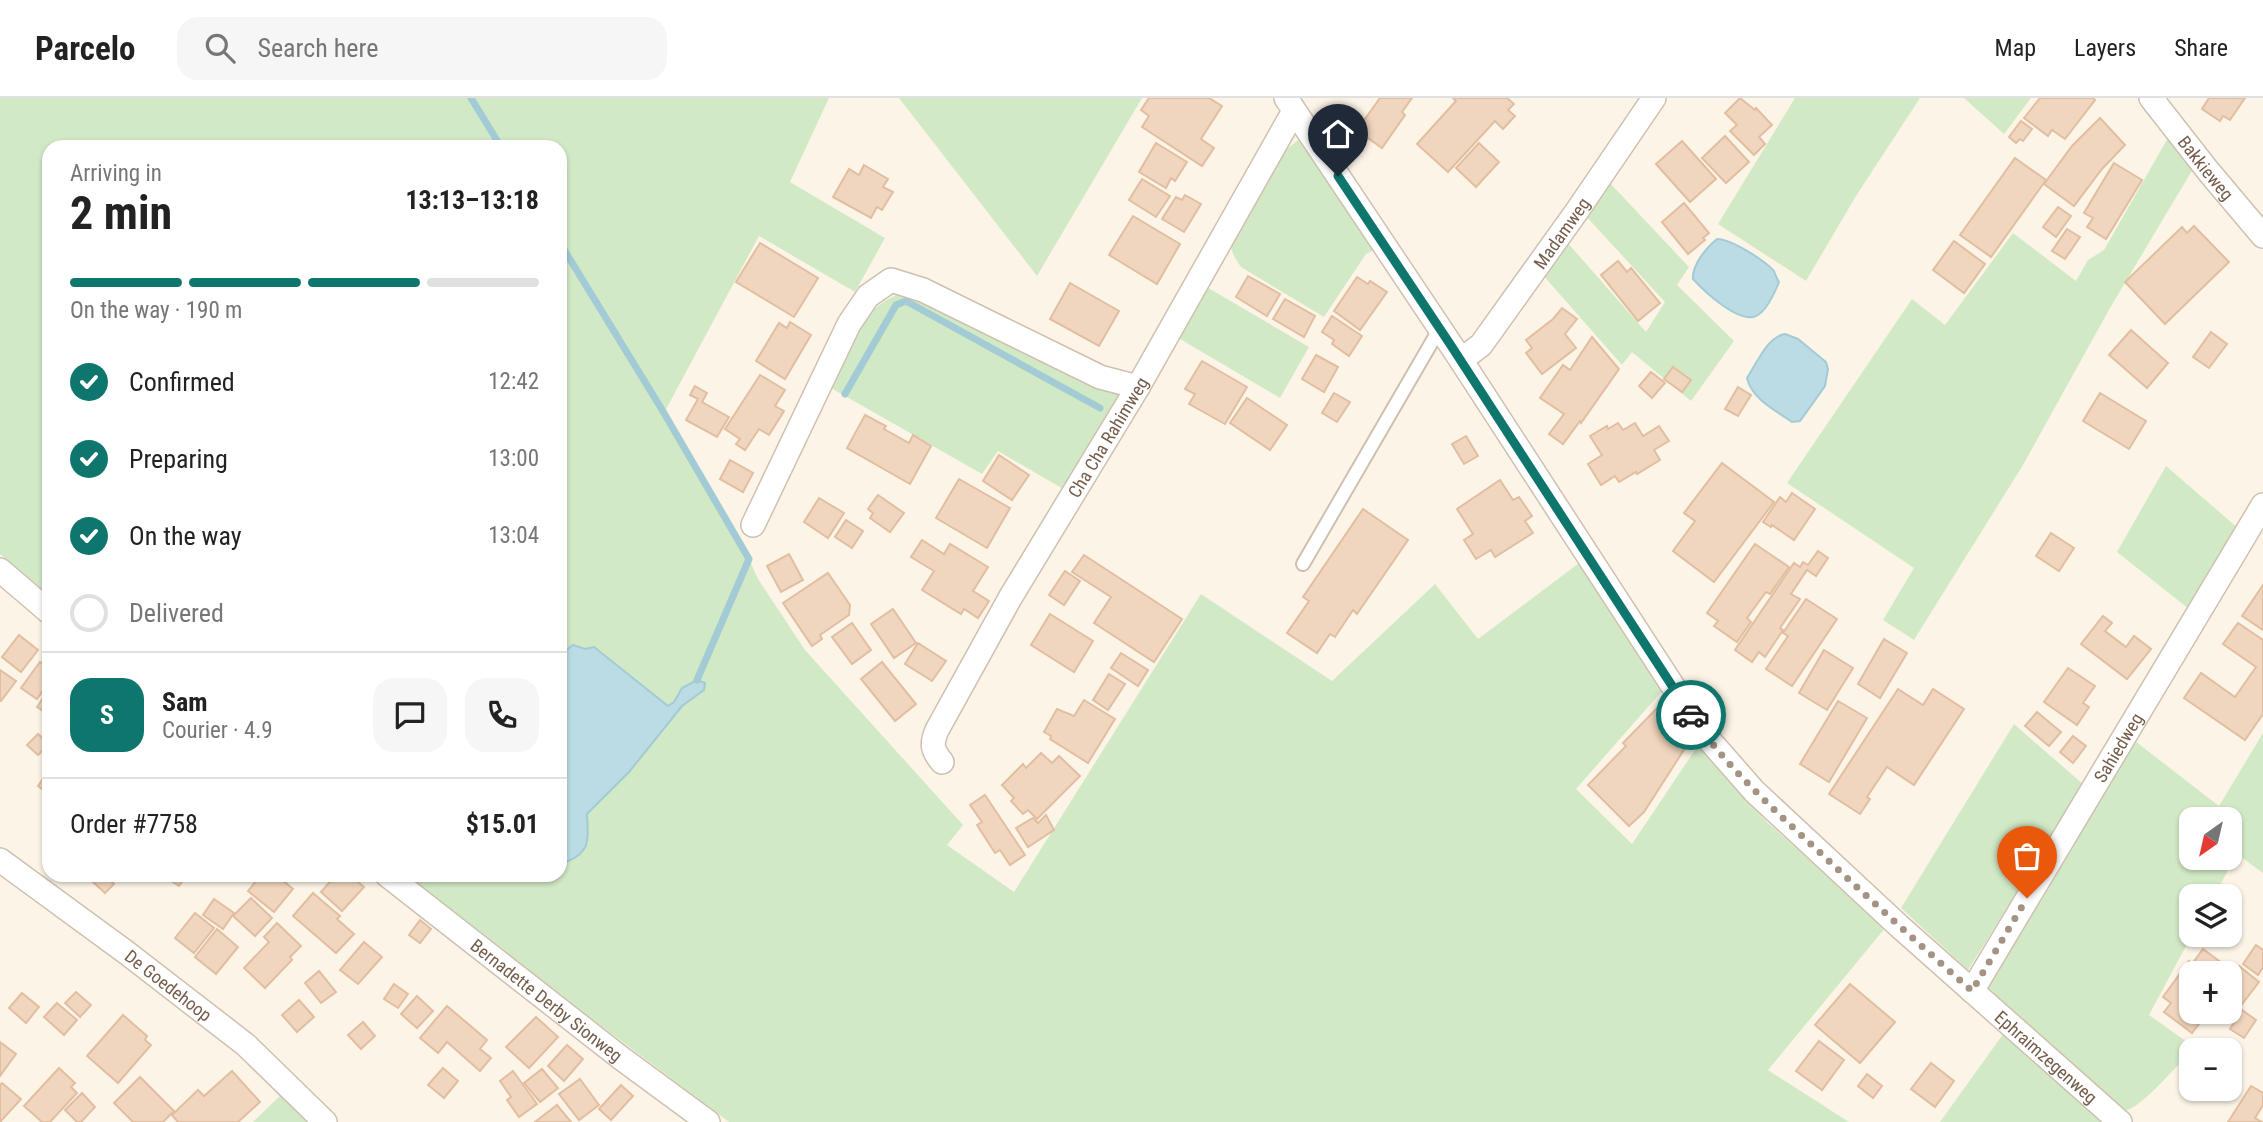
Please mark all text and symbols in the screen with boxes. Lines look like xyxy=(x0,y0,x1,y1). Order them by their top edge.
search box xyxy=(177,17,667,80)
text: Parcelo xyxy=(35,29,135,68)
icon: search xyxy=(201,29,239,67)
text: Search here xyxy=(257,33,378,63)
text: Map xyxy=(1995,34,2036,62)
text: Layers xyxy=(2074,34,2136,62)
text: Share xyxy=(2174,34,2228,62)
pin xyxy=(1308,104,1368,176)
icon: home xyxy=(1319,115,1357,153)
street label: Bakkieweg xyxy=(2174,132,2238,204)
text: Arriving in xyxy=(70,160,162,187)
text: 13:13–13:18 xyxy=(405,185,539,215)
text: 2 min xyxy=(70,186,172,240)
street label: Madamweg xyxy=(1529,193,1594,272)
text: On the way · 190 m xyxy=(70,297,242,324)
icon: check xyxy=(70,363,108,401)
text: Confirmed xyxy=(129,367,235,397)
text: 12:42 xyxy=(488,368,539,395)
street label: Cha Cha Rahimweg xyxy=(1063,373,1152,501)
icon: check xyxy=(70,440,108,478)
text: Preparing xyxy=(129,444,228,474)
text: 13:00 xyxy=(488,445,539,472)
icon: check xyxy=(70,517,108,555)
text: On the way xyxy=(129,521,242,551)
text: 13:04 xyxy=(488,522,539,549)
text: Delivered xyxy=(129,598,224,628)
button: chat xyxy=(373,678,447,752)
button: phone xyxy=(465,678,539,752)
courier xyxy=(1656,680,1726,750)
text: Sam xyxy=(162,687,208,717)
icon: car xyxy=(1672,696,1710,734)
text: S xyxy=(100,700,114,730)
street label: Sahiedweg xyxy=(2089,709,2147,786)
text: Courier · 4.9 xyxy=(162,717,273,744)
north arrow xyxy=(2179,807,2242,870)
map controls xyxy=(2179,807,2242,1101)
text: Order #7758 xyxy=(70,809,198,839)
text: $15.01 xyxy=(466,809,539,839)
pin xyxy=(1997,826,2057,898)
icon: bag xyxy=(2008,837,2046,875)
button: layers xyxy=(2179,884,2242,947)
street label: Bernadette Derby Sionweg xyxy=(467,934,627,1066)
street label: De Goedehoop xyxy=(121,945,216,1025)
button: + xyxy=(2179,961,2242,1024)
street label: Ephraimzegenweg xyxy=(1991,1006,2102,1107)
button: − xyxy=(2179,1038,2242,1101)

